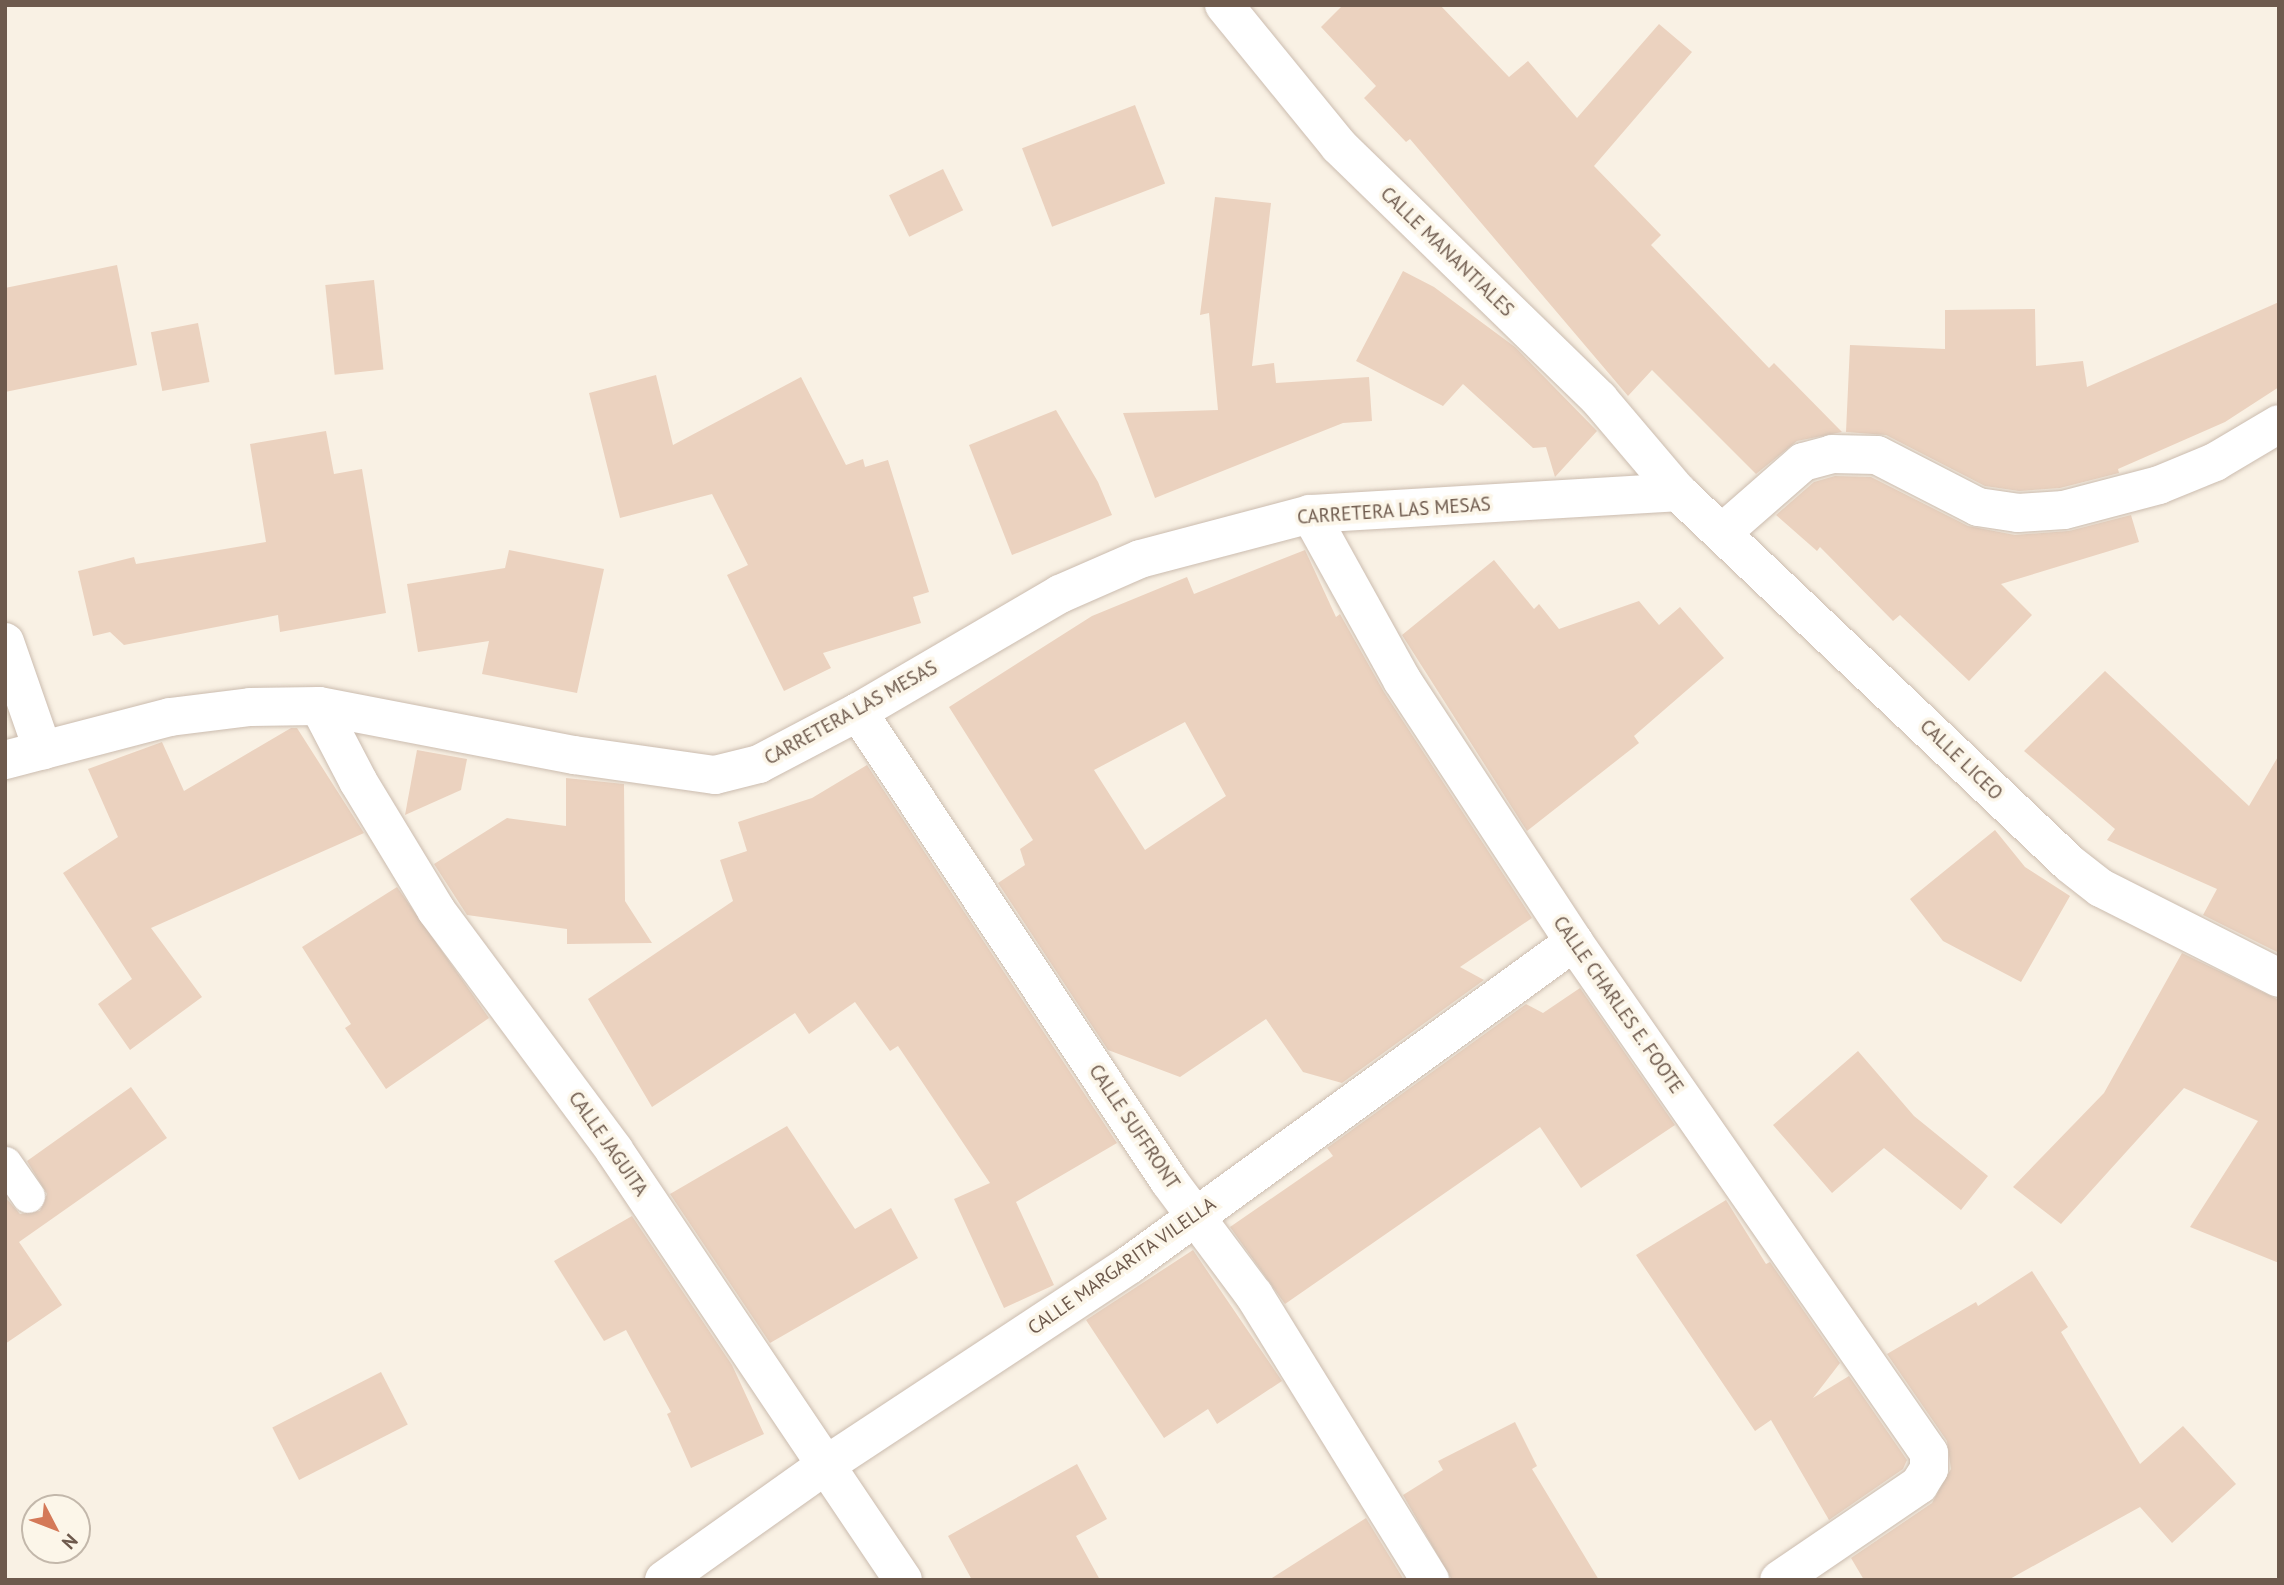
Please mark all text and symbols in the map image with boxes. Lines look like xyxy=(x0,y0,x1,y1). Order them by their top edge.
street label: CALLE MANANTIALES xyxy=(1376,183,1518,321)
street label: CARRETERA LAS MESAS xyxy=(1296,493,1492,529)
street label: CARRETERA LAS MESAS xyxy=(760,656,942,770)
street label: CALLE LICEO xyxy=(1915,715,2007,805)
street label: CALLE CHARLES E. FOOTE xyxy=(1548,911,1688,1099)
street label: CALLE SUFFRONT xyxy=(1084,1060,1184,1194)
street label: CALLE JAGUITA xyxy=(564,1087,652,1201)
street label: CALLE MARGARITA VILELLA xyxy=(1023,1192,1221,1340)
north arrow xyxy=(21,1494,91,1564)
text: N xyxy=(57,1529,83,1554)

